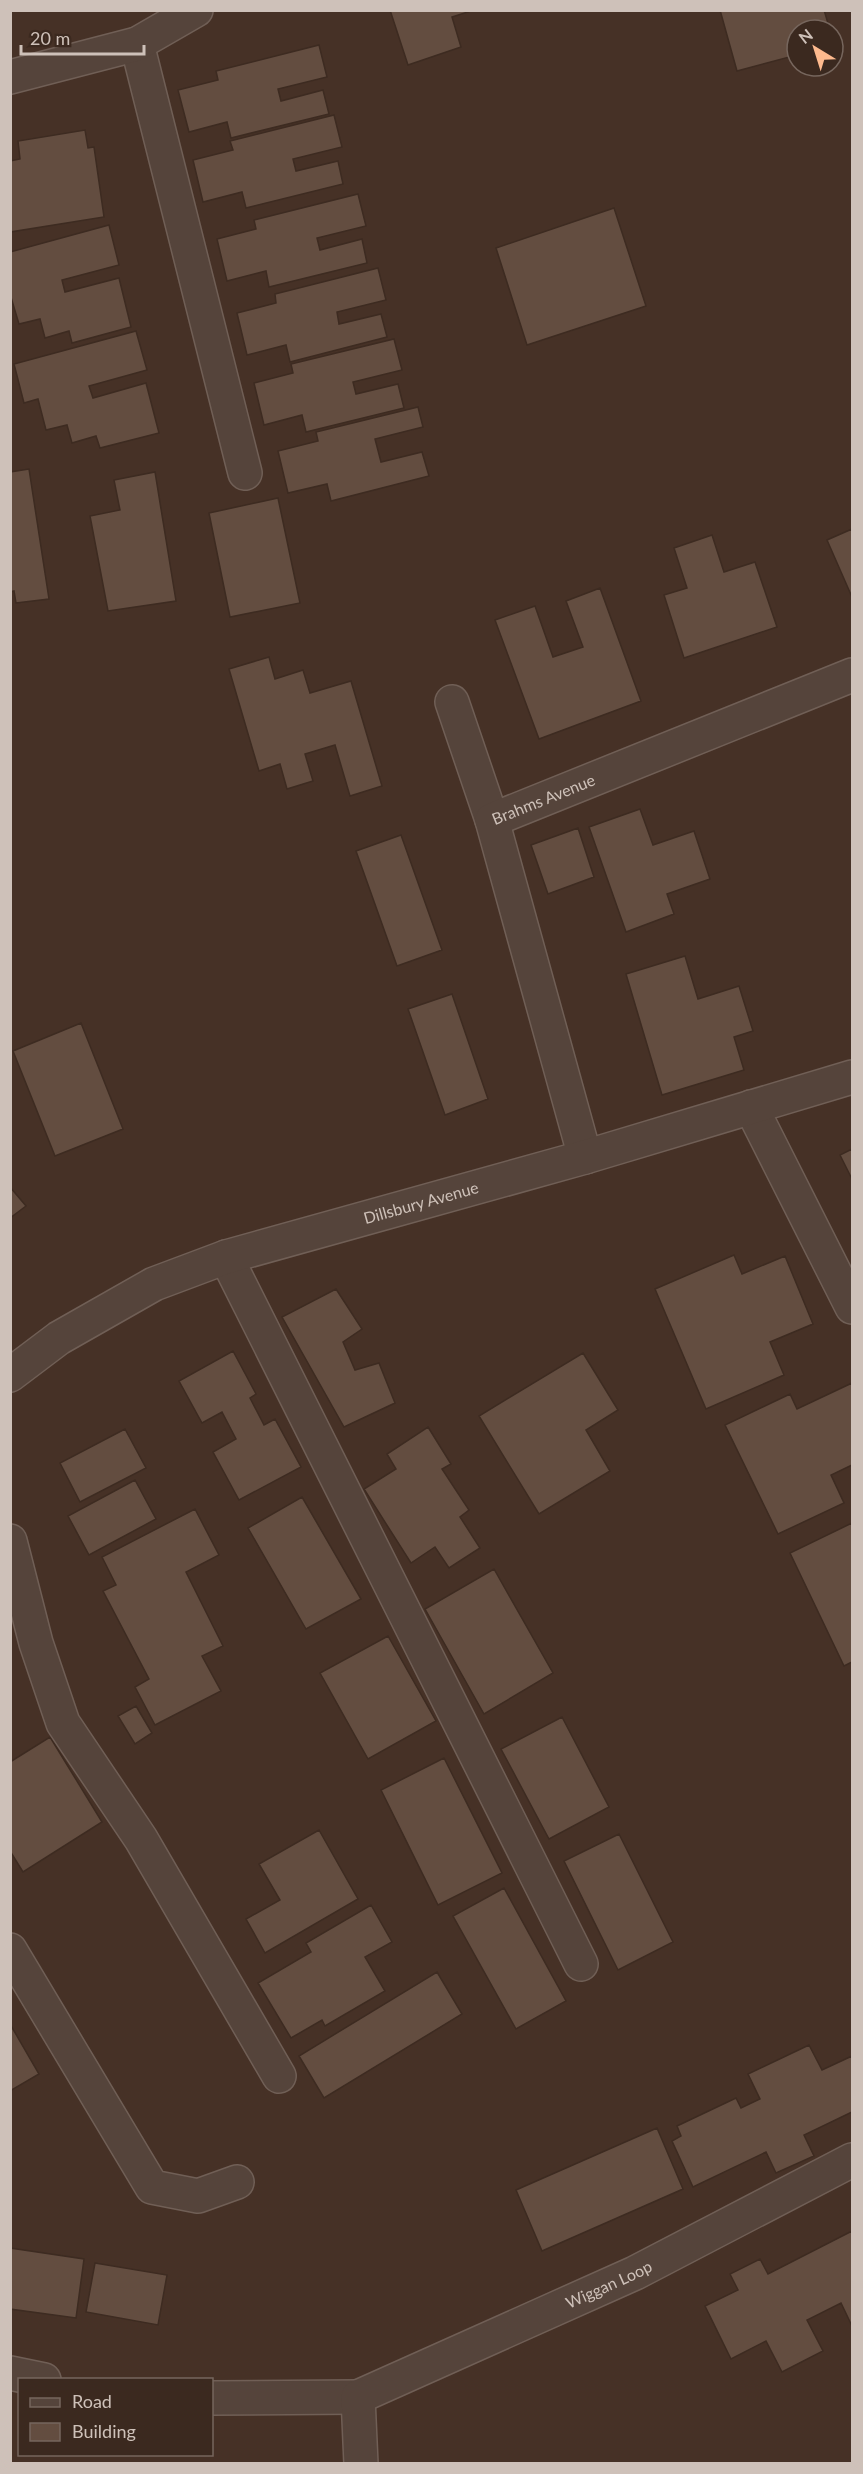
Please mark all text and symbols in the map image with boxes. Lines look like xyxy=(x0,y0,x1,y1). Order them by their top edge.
scale bar xyxy=(21,18,144,56)
north arrow xyxy=(785,18,845,78)
text: N xyxy=(795,25,816,47)
text: 20 m xyxy=(30,27,70,49)
street label: Brahms Avenue xyxy=(489,770,598,828)
street label: Dillsbury Avenue xyxy=(361,1177,481,1227)
street label: Wiggan Loop xyxy=(563,2256,655,2312)
legend xyxy=(18,2378,213,2456)
text: Road xyxy=(72,2390,112,2412)
text: Building xyxy=(72,2420,136,2442)

